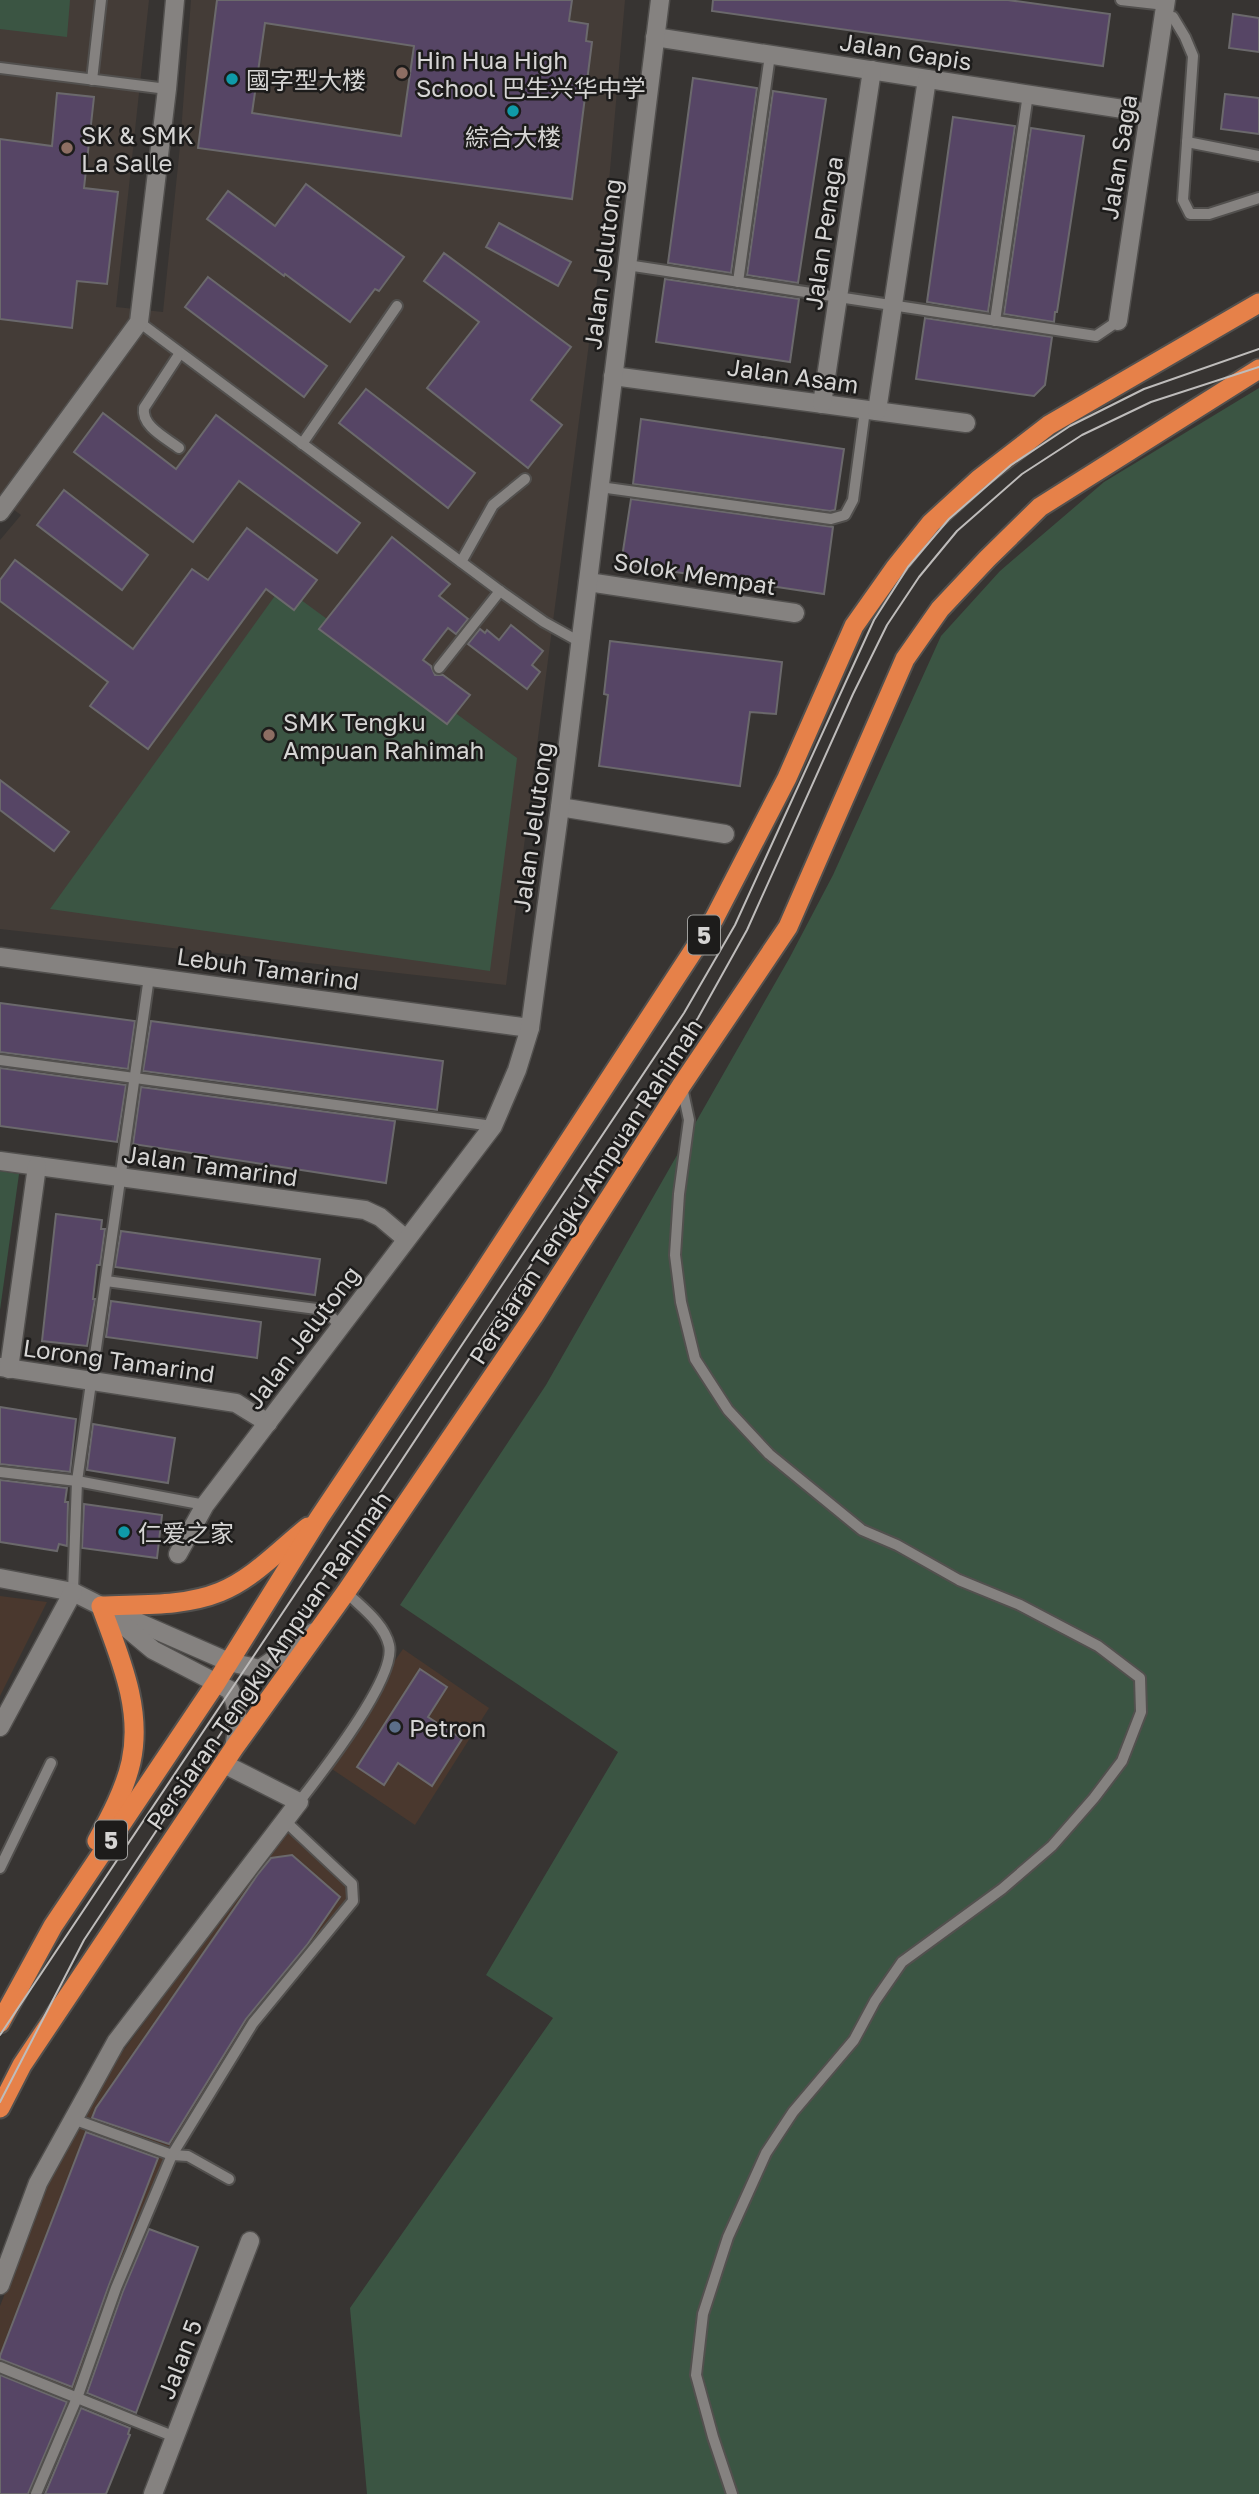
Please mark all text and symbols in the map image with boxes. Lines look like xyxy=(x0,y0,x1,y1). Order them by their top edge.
street label: Jalan Gapis xyxy=(838,26,974,76)
place label: Hin Hua High School 巴生兴华中学 xyxy=(416,45,646,102)
place label: 國字型大楼 xyxy=(246,65,366,94)
marker: Hin Hua High School 巴生兴华中学 xyxy=(394,65,410,81)
marker: 國字型大楼 xyxy=(224,71,240,87)
street label: Jalan Saga xyxy=(1094,92,1142,222)
marker: 綜合大楼 xyxy=(505,103,521,119)
place label: SK & SMK La Salle xyxy=(81,120,194,177)
place label: 綜合大楼 xyxy=(465,122,561,151)
marker: SK & SMK La Salle xyxy=(59,140,75,156)
street label: Jalan Penaga xyxy=(798,154,848,312)
street label: Jalan Jelutong xyxy=(577,177,627,351)
street label: Jalan Asam xyxy=(725,351,861,399)
street label: Solok Mempat xyxy=(611,546,779,600)
place label: SMK Tengku Ampuan Rahimah xyxy=(283,707,484,764)
marker: SMK Tengku Ampuan Rahimah xyxy=(261,727,277,743)
street label: Jalan Jelutong xyxy=(506,740,558,914)
road number: 5 xyxy=(688,916,720,954)
street label: Lebuh Tamarind xyxy=(175,941,361,995)
street label: Persiaran Tengku Ampuan Rahimah xyxy=(462,1013,708,1369)
street label: Jalan Tamarind xyxy=(122,1138,300,1192)
street label: Jalan Jelutong xyxy=(239,1260,365,1414)
street label: Lorong Tamarind xyxy=(21,1332,217,1388)
street label: Persiaran Tengku Ampuan Rahimah xyxy=(140,1485,396,1835)
place label: 仁爱之家 xyxy=(138,1518,234,1547)
marker: 仁爱之家 xyxy=(116,1524,132,1540)
place label: Petron xyxy=(409,1713,486,1742)
marker: Petron xyxy=(387,1719,403,1735)
road number: 5 xyxy=(95,1820,127,1859)
street label: Jalan 5 xyxy=(151,2315,207,2403)

